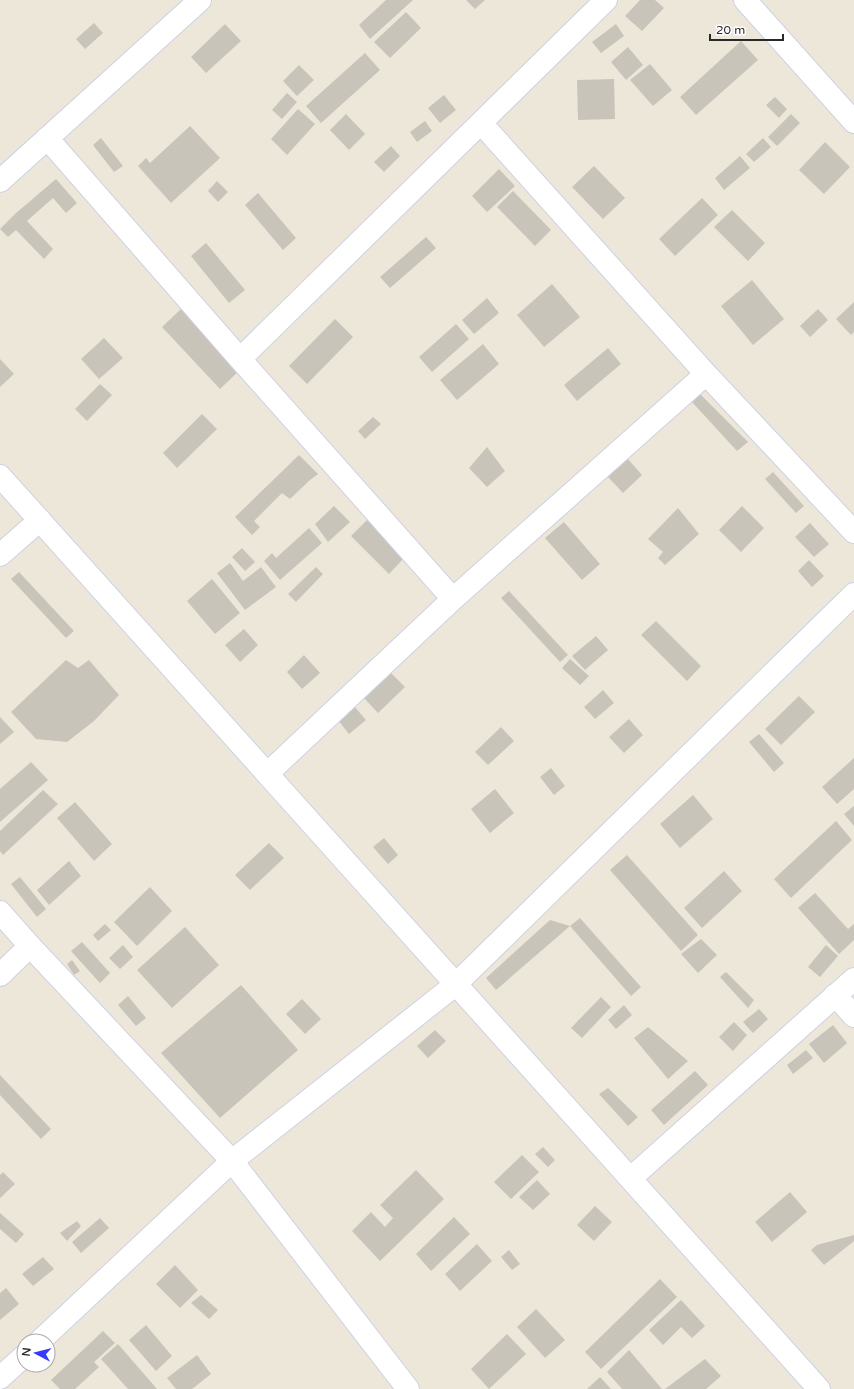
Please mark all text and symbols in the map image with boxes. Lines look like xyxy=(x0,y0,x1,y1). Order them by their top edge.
scale bar xyxy=(710,16,783,42)
text: 20 m xyxy=(716,23,745,37)
north arrow xyxy=(16,1333,56,1373)
text: N xyxy=(20,1347,34,1357)

